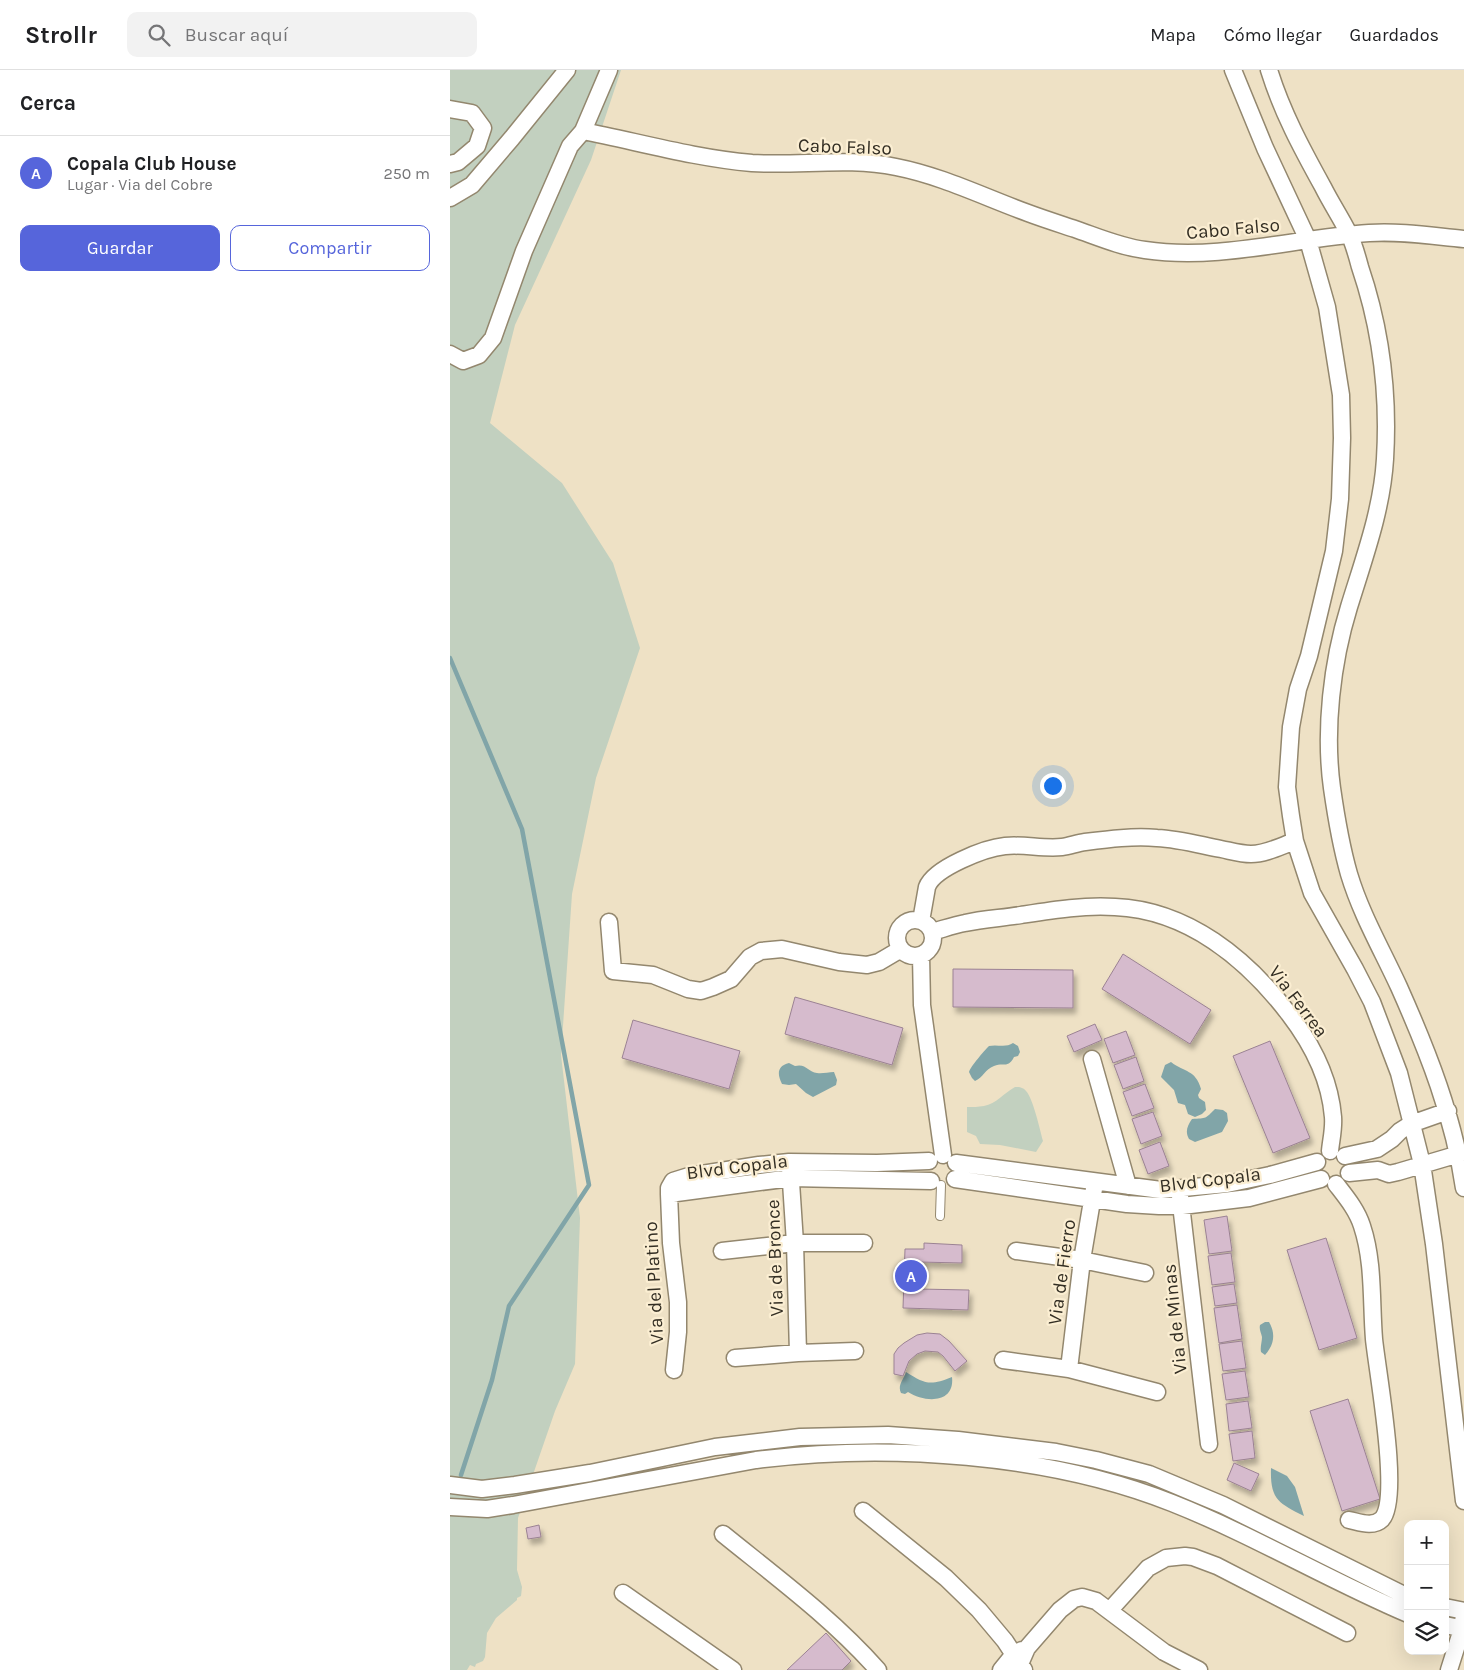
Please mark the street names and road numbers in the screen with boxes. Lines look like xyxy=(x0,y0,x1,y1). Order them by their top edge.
street label: Cabo Falso xyxy=(798,134,892,160)
street label: Cabo Falso xyxy=(1185,214,1281,244)
street label: Via Ferrea xyxy=(1264,961,1332,1042)
street label: Blvd Copala xyxy=(685,1150,789,1184)
street label: Blvd Copala xyxy=(1158,1163,1262,1197)
street label: Via de Bronce xyxy=(762,1199,788,1317)
street label: Via de Fierro xyxy=(1044,1218,1080,1326)
street label: Via del Platino xyxy=(640,1221,668,1345)
street label: Via de Minas xyxy=(1158,1263,1192,1375)

